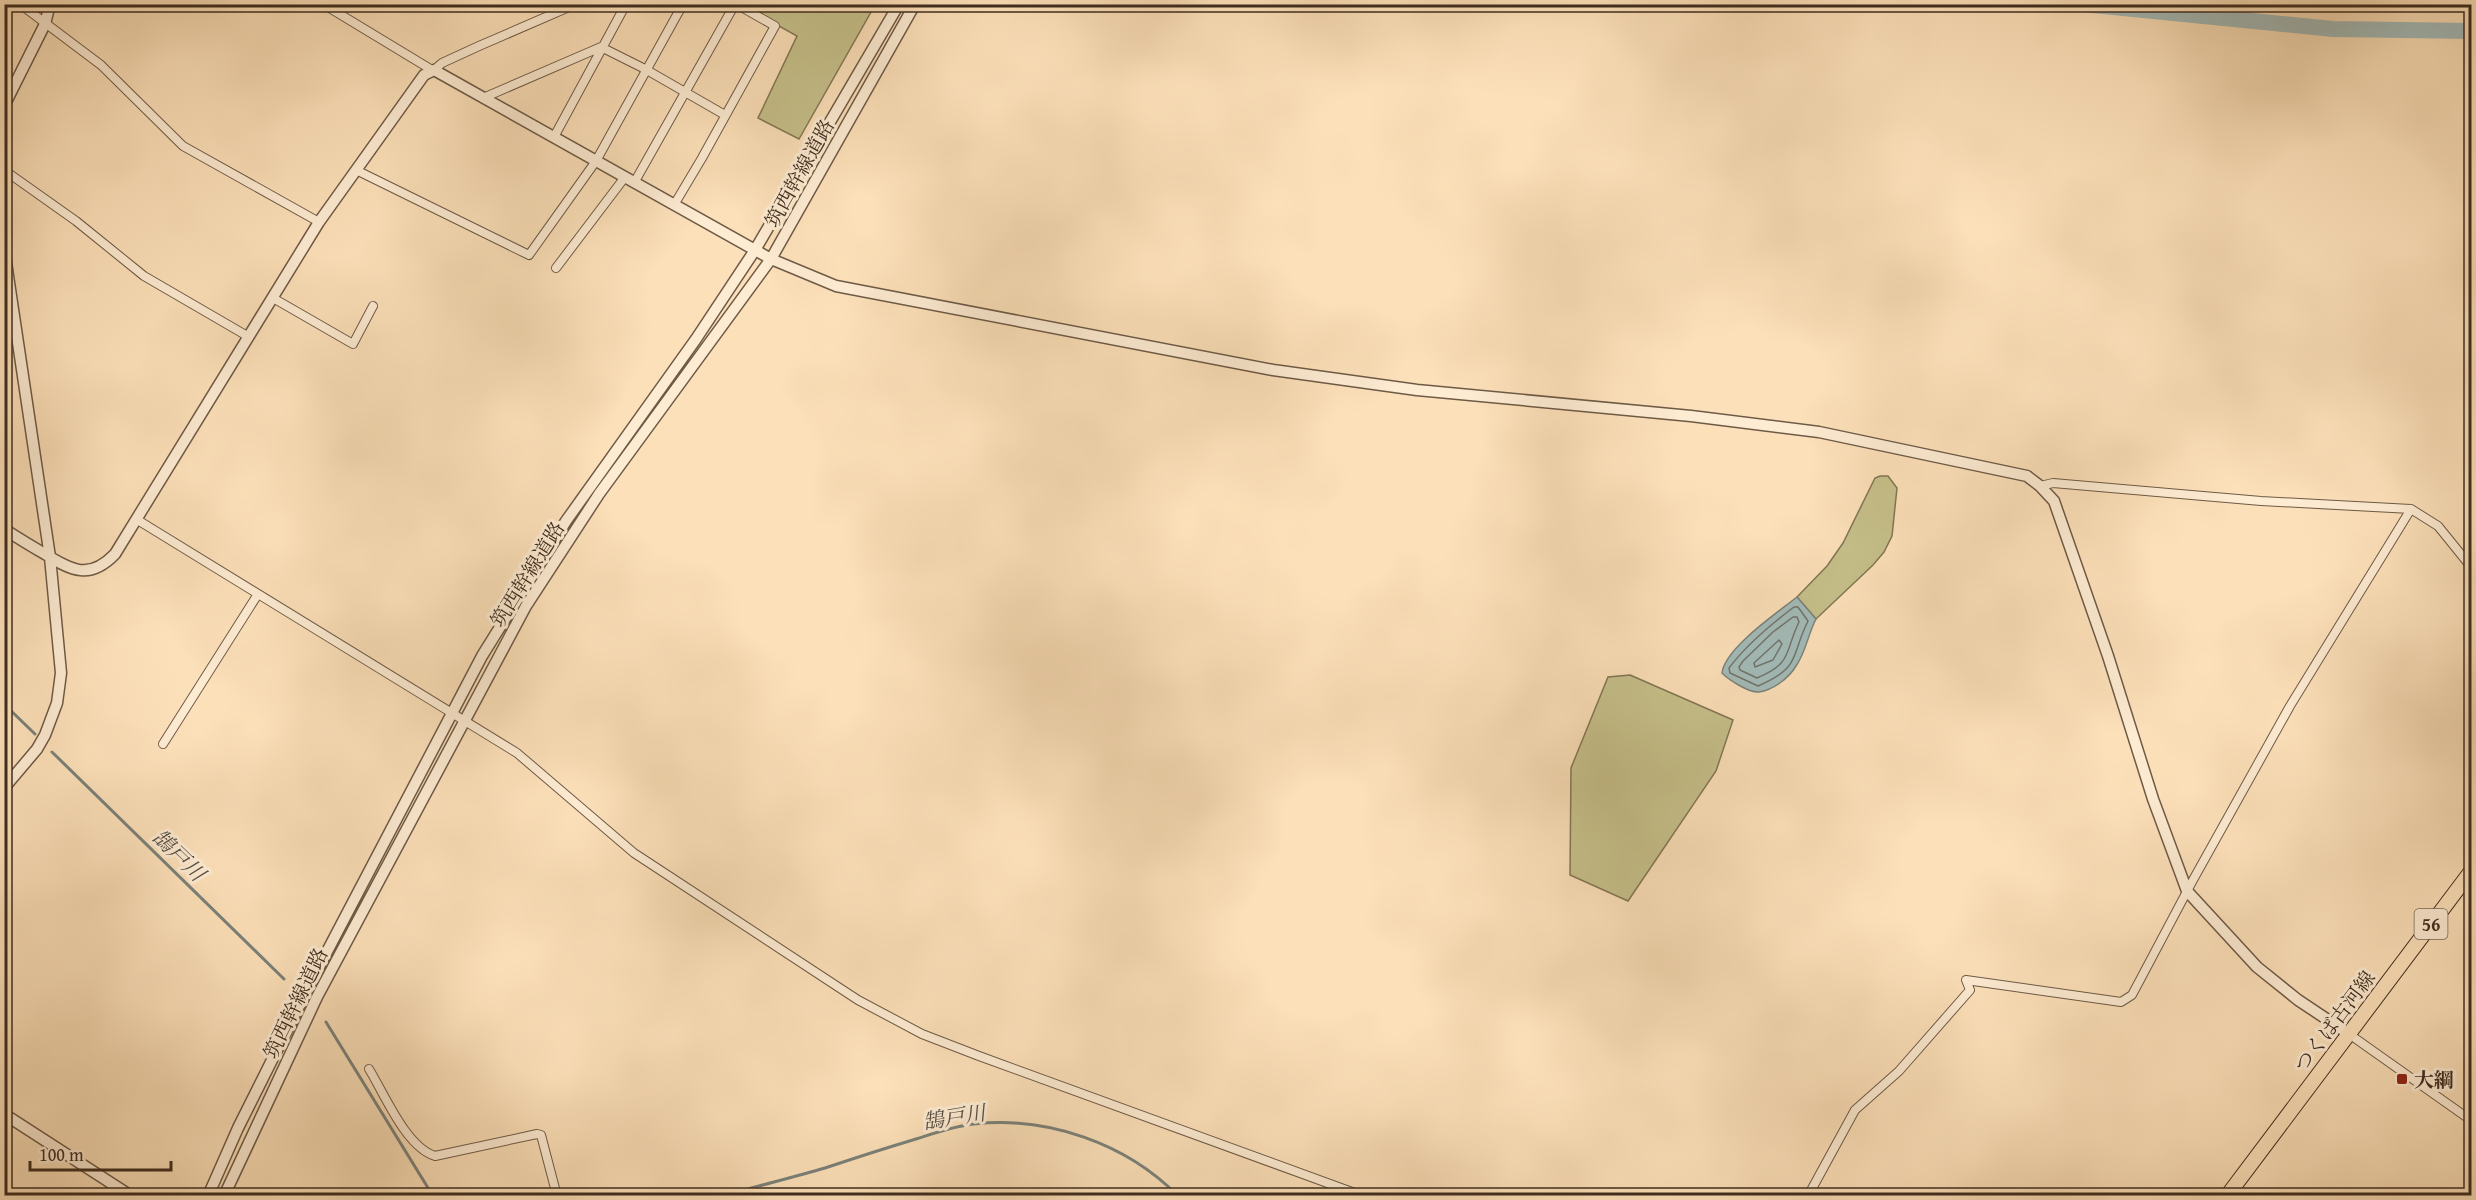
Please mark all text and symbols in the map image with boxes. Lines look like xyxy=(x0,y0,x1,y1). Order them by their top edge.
street label: 筑西幹線道路 xyxy=(757,113,841,233)
street label: 筑西幹線道路 xyxy=(483,515,571,633)
water label: 鵠戸川 xyxy=(146,822,214,889)
road number: 56 xyxy=(2414,909,2448,939)
street label: 筑西幹線道路 xyxy=(256,943,334,1063)
street label: つくば古河線 xyxy=(2286,964,2382,1078)
place label: 大綱 xyxy=(2414,1065,2454,1094)
marker: 大綱 xyxy=(2395,1072,2409,1086)
water label: 鵠戸川 xyxy=(920,1096,990,1137)
scale bar xyxy=(30,1134,171,1172)
text: 100 m xyxy=(39,1141,84,1168)

